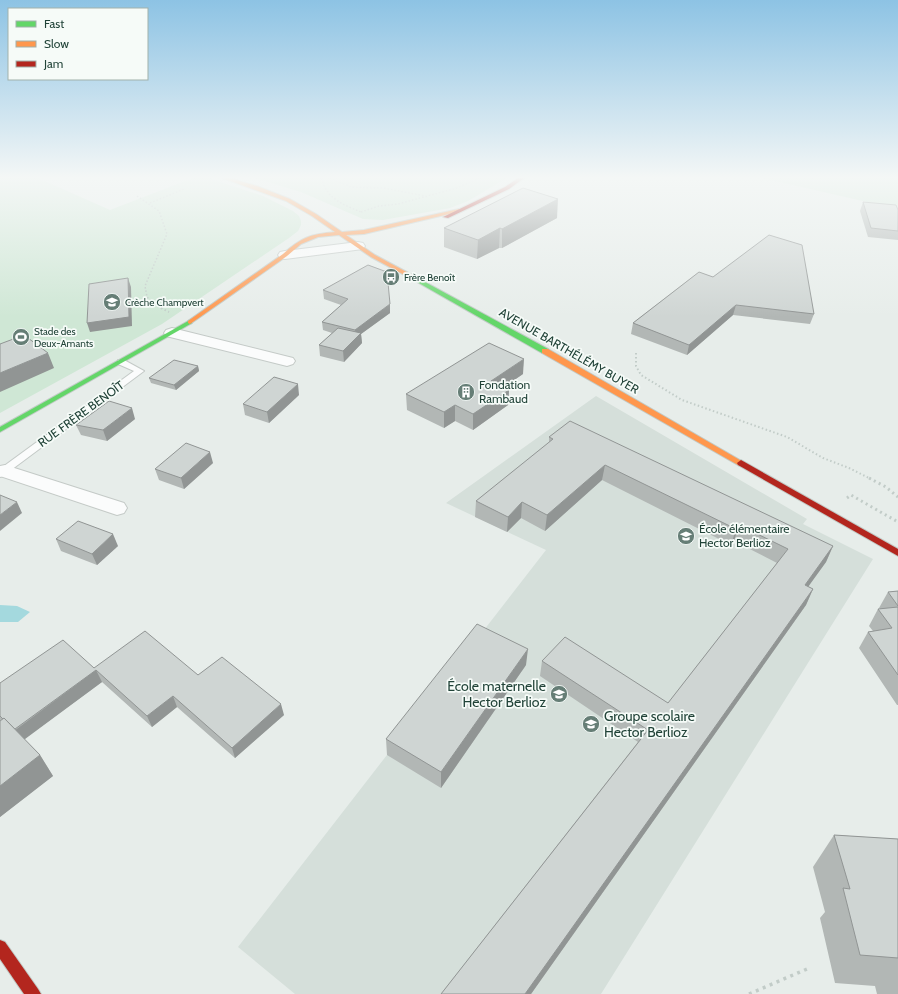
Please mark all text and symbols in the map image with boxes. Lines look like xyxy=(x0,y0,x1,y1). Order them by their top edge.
legend xyxy=(8,8,148,80)
text: Fast xyxy=(44,16,64,31)
text: Slow xyxy=(44,36,69,51)
text: Jam xyxy=(43,56,63,71)
bus stop icon: Frère Benoît xyxy=(381,267,401,287)
place label: Frère Benoît xyxy=(404,271,456,284)
school or university icon: Crèche Champvert xyxy=(102,292,122,312)
place label: Crèche Champvert xyxy=(125,296,204,309)
street label: AVENUE BARTHÉLÉMY BUYER xyxy=(497,304,642,397)
place label: Stade des Deux-Amants xyxy=(34,325,93,350)
sports icon: Stade des Deux-Amants xyxy=(11,327,31,347)
street label: RUE FRÈRE BENOÎT xyxy=(35,377,127,450)
place label: Fondation Rambaud xyxy=(479,377,531,406)
building icon: Fondation Rambaud xyxy=(456,382,476,402)
place label: École élémentaire Hector Berlioz xyxy=(699,521,790,550)
school or university icon: École élémentaire Hector Berlioz xyxy=(676,526,696,546)
place label: École maternelle Hector Berlioz xyxy=(447,677,546,711)
school or university icon: École maternelle Hector Berlioz xyxy=(549,684,569,704)
place label: Groupe scolaire Hector Berlioz xyxy=(604,707,695,741)
school or university icon: Groupe scolaire Hector Berlioz xyxy=(581,714,601,734)

